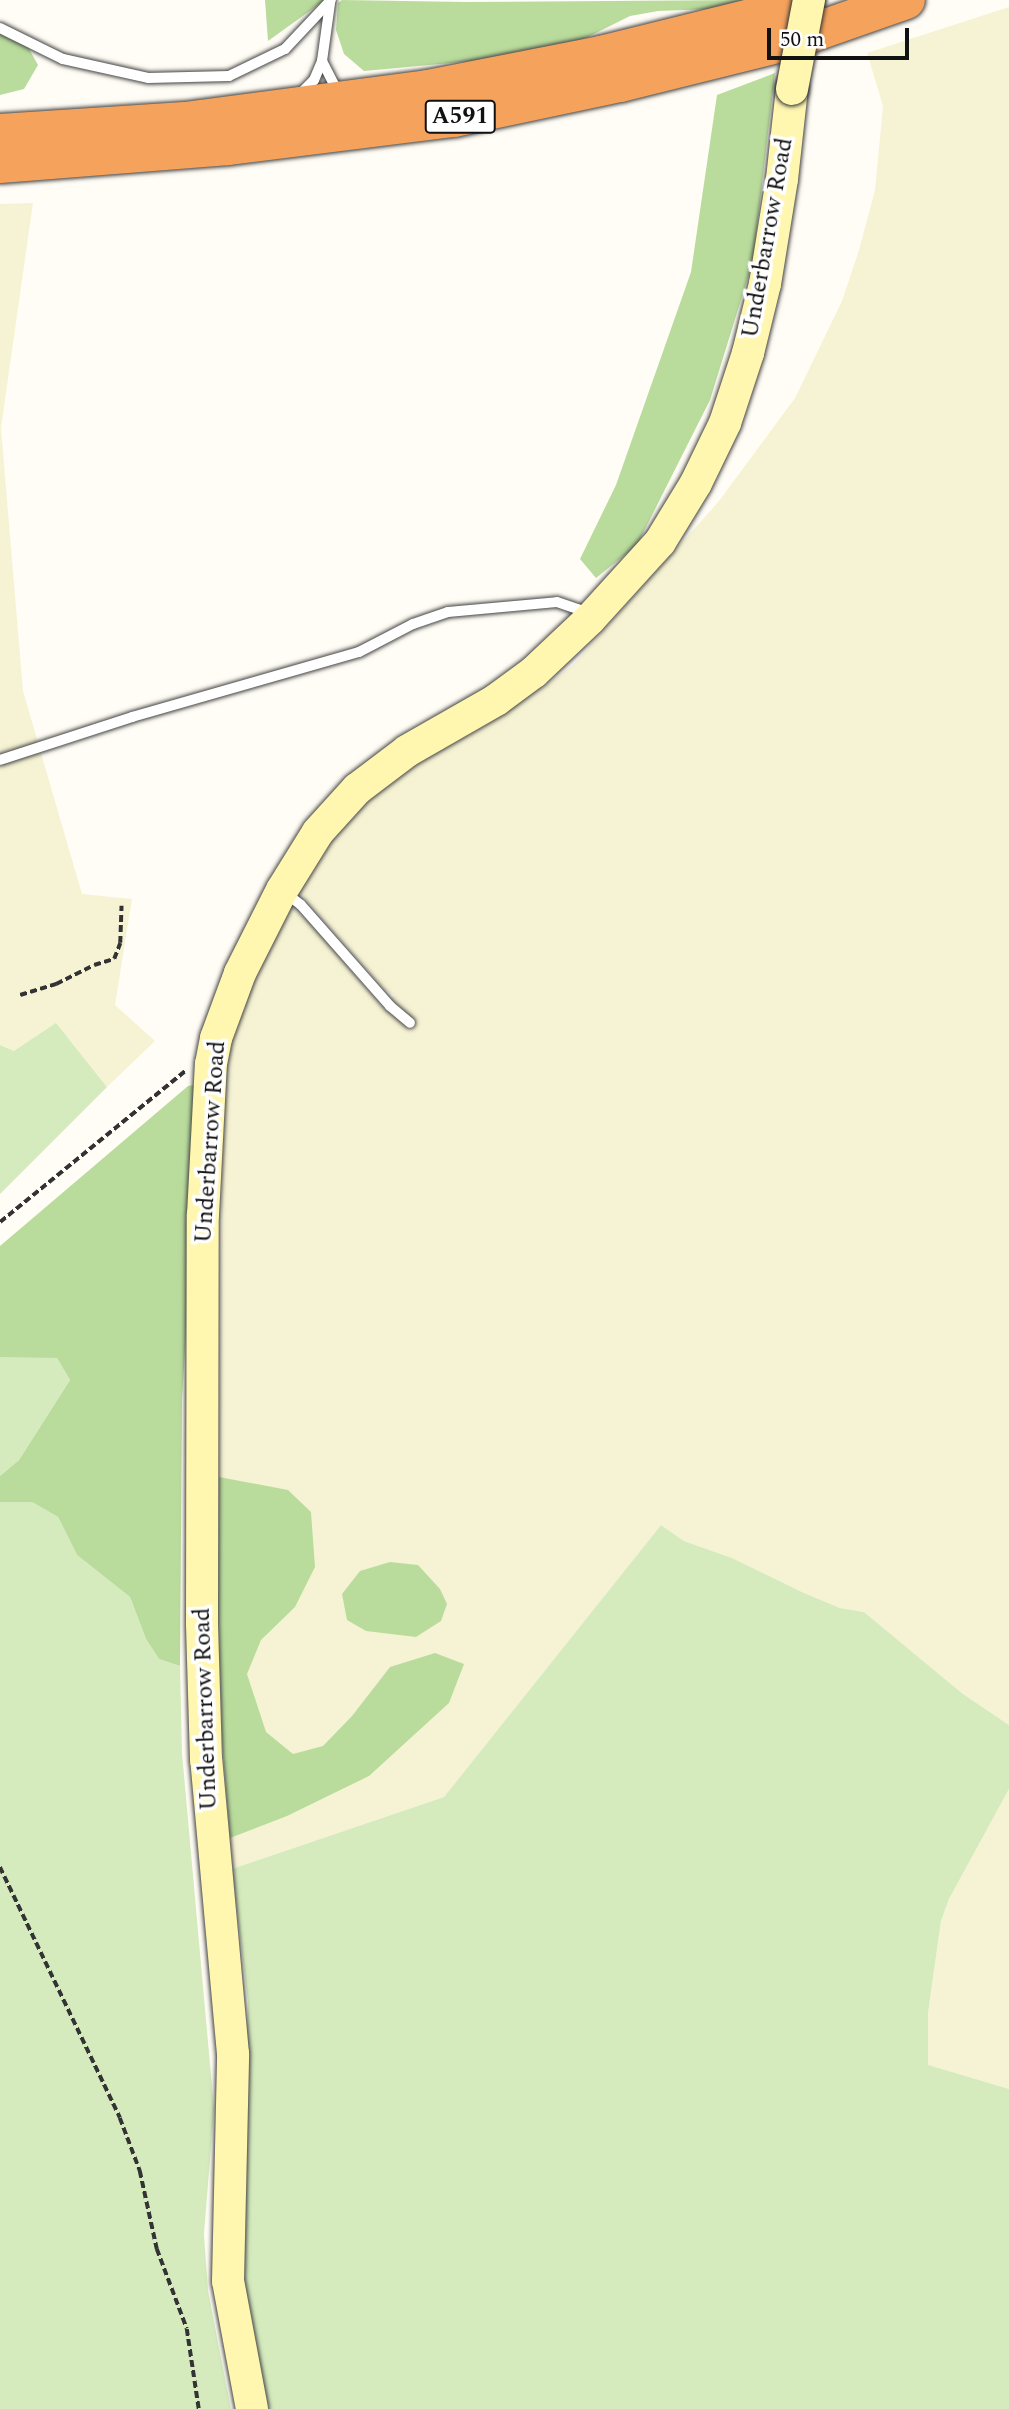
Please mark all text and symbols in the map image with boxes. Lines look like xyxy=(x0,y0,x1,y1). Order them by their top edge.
scale bar xyxy=(771,14,913,58)
text: 50 m xyxy=(780,24,824,56)
road number: A591 xyxy=(423,98,497,136)
street label: Underbarrow Road xyxy=(736,136,800,340)
street label: Underbarrow Road xyxy=(190,1040,232,1244)
street label: Underbarrow Road xyxy=(188,1607,224,1811)

